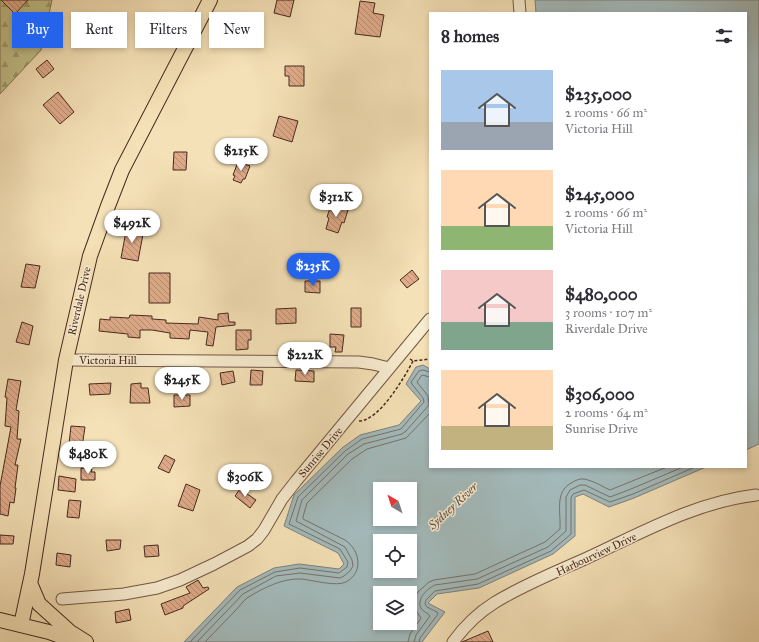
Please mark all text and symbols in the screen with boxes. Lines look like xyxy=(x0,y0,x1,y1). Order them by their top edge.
chip: Buy xyxy=(12,12,63,48)
chip: Rent xyxy=(71,12,127,48)
chip: Filters xyxy=(135,12,201,48)
chip: New xyxy=(209,12,264,48)
icon: filters xyxy=(713,25,735,47)
text: 8 homes xyxy=(441,26,499,47)
text: $235,000 xyxy=(565,84,632,105)
icon: home xyxy=(473,86,521,134)
text: 2 rooms · 66 m² xyxy=(565,105,647,121)
text: Victoria Hill xyxy=(565,121,633,137)
pin: $215K xyxy=(213,138,269,172)
text: $215K xyxy=(224,143,258,159)
pin: $312K xyxy=(308,184,364,218)
text: $245,000 xyxy=(565,184,635,205)
icon: home xyxy=(473,186,521,234)
text: $312K xyxy=(319,189,353,205)
text: 2 rooms · 66 m² xyxy=(565,205,647,221)
pin: $492K xyxy=(104,210,160,244)
text: $492K xyxy=(113,215,151,231)
text: Victoria Hill xyxy=(565,221,633,237)
pin: $235K xyxy=(285,253,341,287)
text: $235K xyxy=(296,258,330,274)
street label: Riverdale Drive xyxy=(65,265,94,337)
text: $480,000 xyxy=(565,284,638,305)
icon: home xyxy=(473,286,521,334)
text: 3 rooms · 107 m² xyxy=(565,305,652,321)
text: Riverdale Drive xyxy=(565,321,648,337)
pin: $222K xyxy=(277,342,333,376)
text: $222K xyxy=(287,347,323,363)
street label: Victoria Hill xyxy=(78,354,137,367)
pin: $245K xyxy=(154,367,210,401)
text: $245K xyxy=(164,372,200,388)
text: $306,000 xyxy=(565,384,635,405)
icon: home xyxy=(473,386,521,434)
text: 2 rooms · 64 m² xyxy=(565,405,648,421)
text: Sunrise Drive xyxy=(565,421,638,437)
street label: Sunrise Drive xyxy=(296,424,345,480)
pin: $480K xyxy=(60,441,116,475)
text: $480K xyxy=(69,446,107,462)
pin: $306K xyxy=(217,464,273,498)
text: $306K xyxy=(227,469,263,485)
water label: Sydney River xyxy=(425,479,481,533)
north arrow xyxy=(373,482,417,526)
map controls xyxy=(373,482,417,630)
street label: Harbourview Drive xyxy=(554,530,639,579)
button: locate xyxy=(373,534,417,578)
button: layers xyxy=(373,586,417,630)

